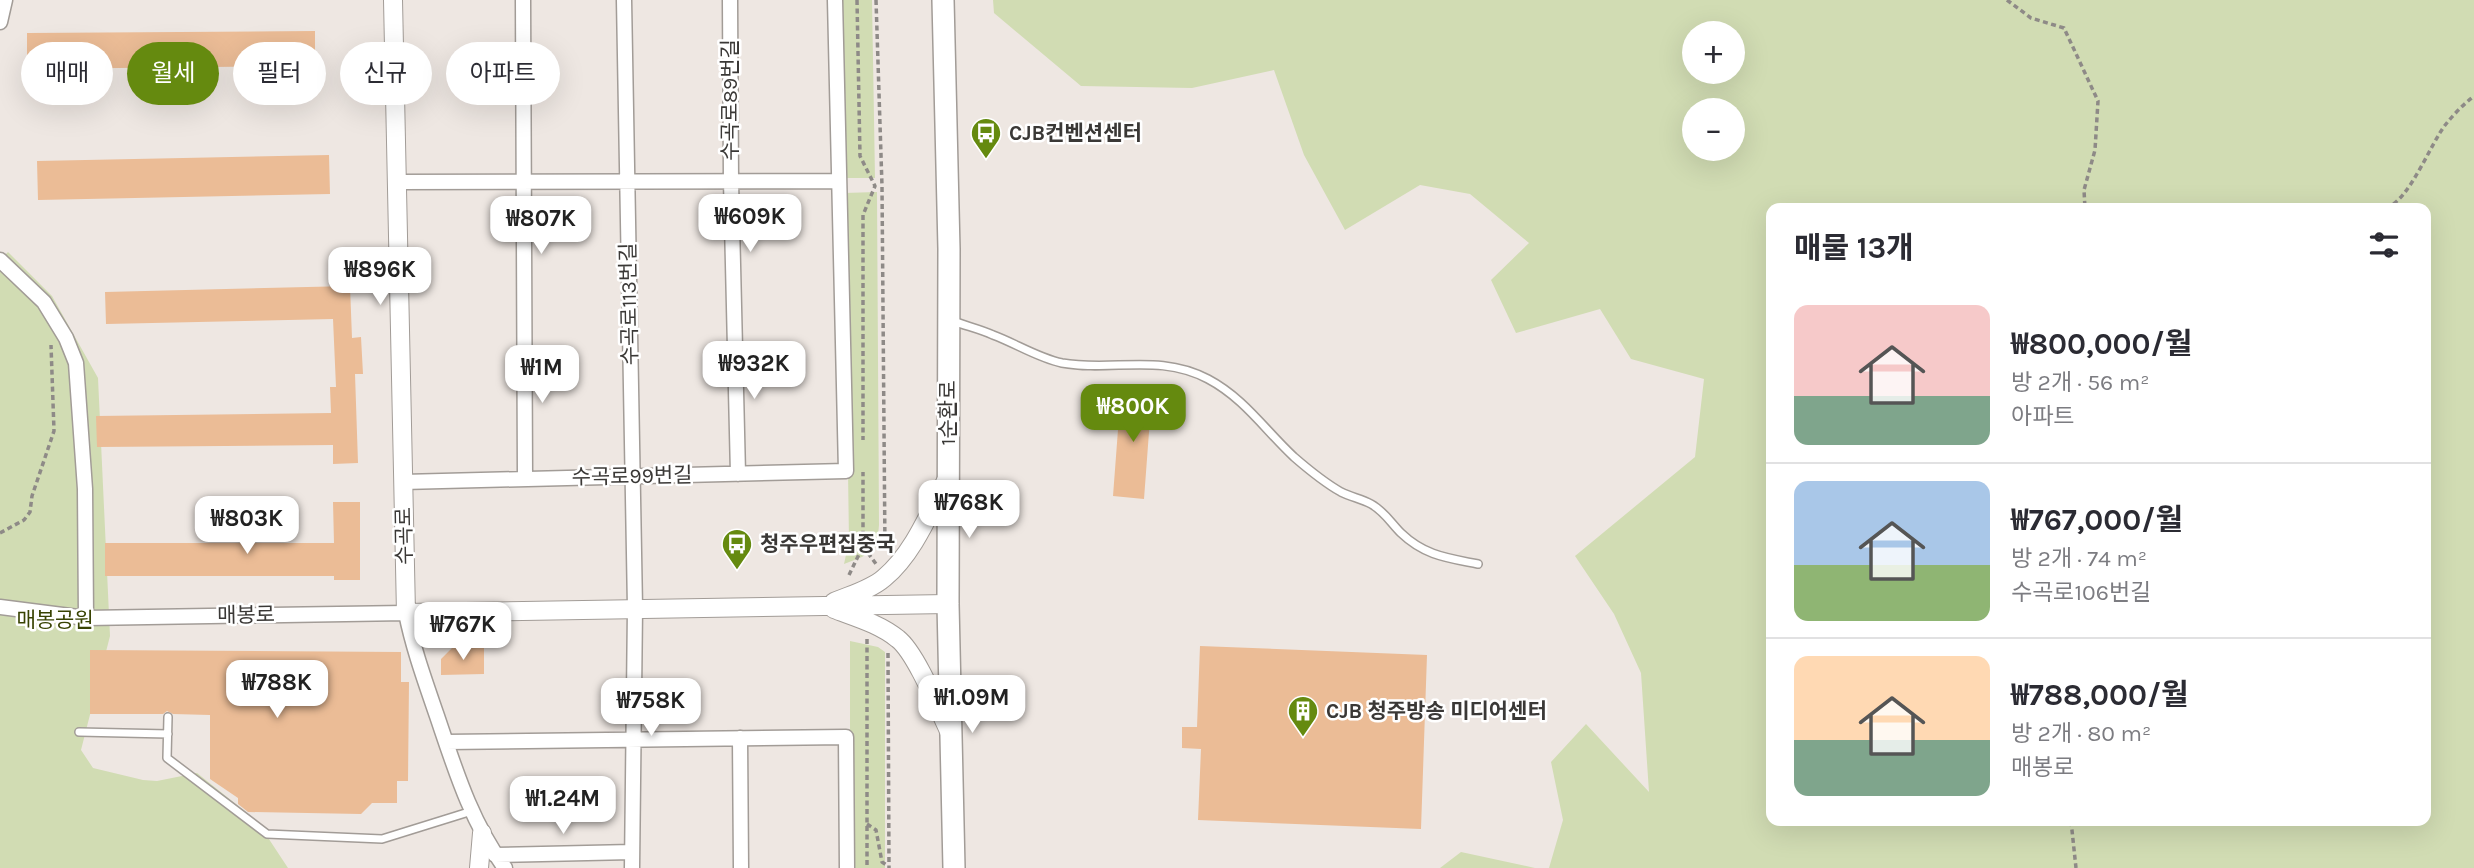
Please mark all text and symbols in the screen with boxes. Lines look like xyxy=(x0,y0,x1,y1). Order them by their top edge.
map controls xyxy=(1682,21,1745,161)
button: + xyxy=(1682,21,1745,84)
street label: 수곡로89번길 xyxy=(718,39,742,161)
chip: 매매 xyxy=(21,42,113,105)
chip: 월세 xyxy=(127,42,219,105)
chip: 필터 xyxy=(233,42,326,105)
chip: 신규 xyxy=(340,42,432,105)
chip: 아파트 xyxy=(446,42,560,105)
button: − xyxy=(1682,98,1745,161)
bus stop icon: CJB컨벤션센터 xyxy=(969,116,1003,160)
place label: CJB컨벤션센터 xyxy=(1009,121,1142,145)
pin: ₩609K xyxy=(701,194,799,254)
pin: ₩807K xyxy=(492,196,590,256)
text: ₩609K xyxy=(714,203,786,230)
text: ₩807K xyxy=(506,205,576,232)
icon: filters xyxy=(2365,226,2403,264)
text: 매물 13개 xyxy=(1794,230,1914,266)
street label: 수곡로113번길 xyxy=(616,242,642,366)
pin: ₩896K xyxy=(331,247,429,307)
text: ₩896K xyxy=(344,256,416,283)
text: ₩800,000/월 xyxy=(2011,326,2192,362)
icon: home xyxy=(1850,333,1934,417)
pin: ₩932K xyxy=(705,342,803,401)
pin: ₩1M xyxy=(508,346,576,405)
text: ₩932K xyxy=(719,350,789,377)
text: ₩1M xyxy=(521,354,563,381)
text: 방 2개 · 56 m² xyxy=(2011,369,2150,396)
street label: 1순환로 xyxy=(936,381,960,445)
pin: ₩800K xyxy=(1084,384,1182,444)
text: ₩800K xyxy=(1097,393,1169,420)
text: 아파트 xyxy=(2011,403,2074,430)
street label: 수곡로99번길 xyxy=(571,463,693,489)
pin: ₩768K xyxy=(920,480,1018,540)
text: ₩768K xyxy=(935,489,1003,516)
pin: ₩803K xyxy=(198,496,296,556)
text: ₩767,000/월 xyxy=(2011,502,2183,538)
text: ₩803K xyxy=(211,505,283,532)
street label: 수곡로 xyxy=(391,507,417,565)
icon: home xyxy=(1850,509,1934,593)
bus stop icon: 청주우편집중국 xyxy=(720,527,754,571)
place label: 청주우편집중국 xyxy=(760,532,895,556)
text: 방 2개 · 74 m² xyxy=(2011,545,2147,572)
text: 수곡로106번길 xyxy=(2011,579,2151,606)
street label: 매봉로 xyxy=(217,602,275,628)
pin: ₩767K xyxy=(414,602,512,662)
park label: 매봉공원 xyxy=(16,608,94,632)
text: ₩767K xyxy=(430,611,496,638)
pin: ₩788K xyxy=(228,660,326,720)
text: ₩788K xyxy=(242,669,312,696)
pin: ₩1.09M xyxy=(915,676,1029,735)
text: ₩788,000/월 xyxy=(2011,677,2189,713)
pin: ₩758K xyxy=(602,678,700,738)
text: ₩1.09M xyxy=(934,684,1010,711)
icon: home xyxy=(1850,684,1934,768)
text: ₩758K xyxy=(617,687,685,714)
building icon: CJB 청주방송 미디어센터 xyxy=(1286,694,1320,738)
place label: CJB 청주방송 미디어센터 xyxy=(1326,699,1547,723)
text: 방 2개 · 80 m² xyxy=(2011,720,2151,747)
text: 매봉로 xyxy=(2011,754,2074,781)
pin: ₩1.24M xyxy=(506,776,620,836)
text: ₩1.24M xyxy=(526,785,600,812)

